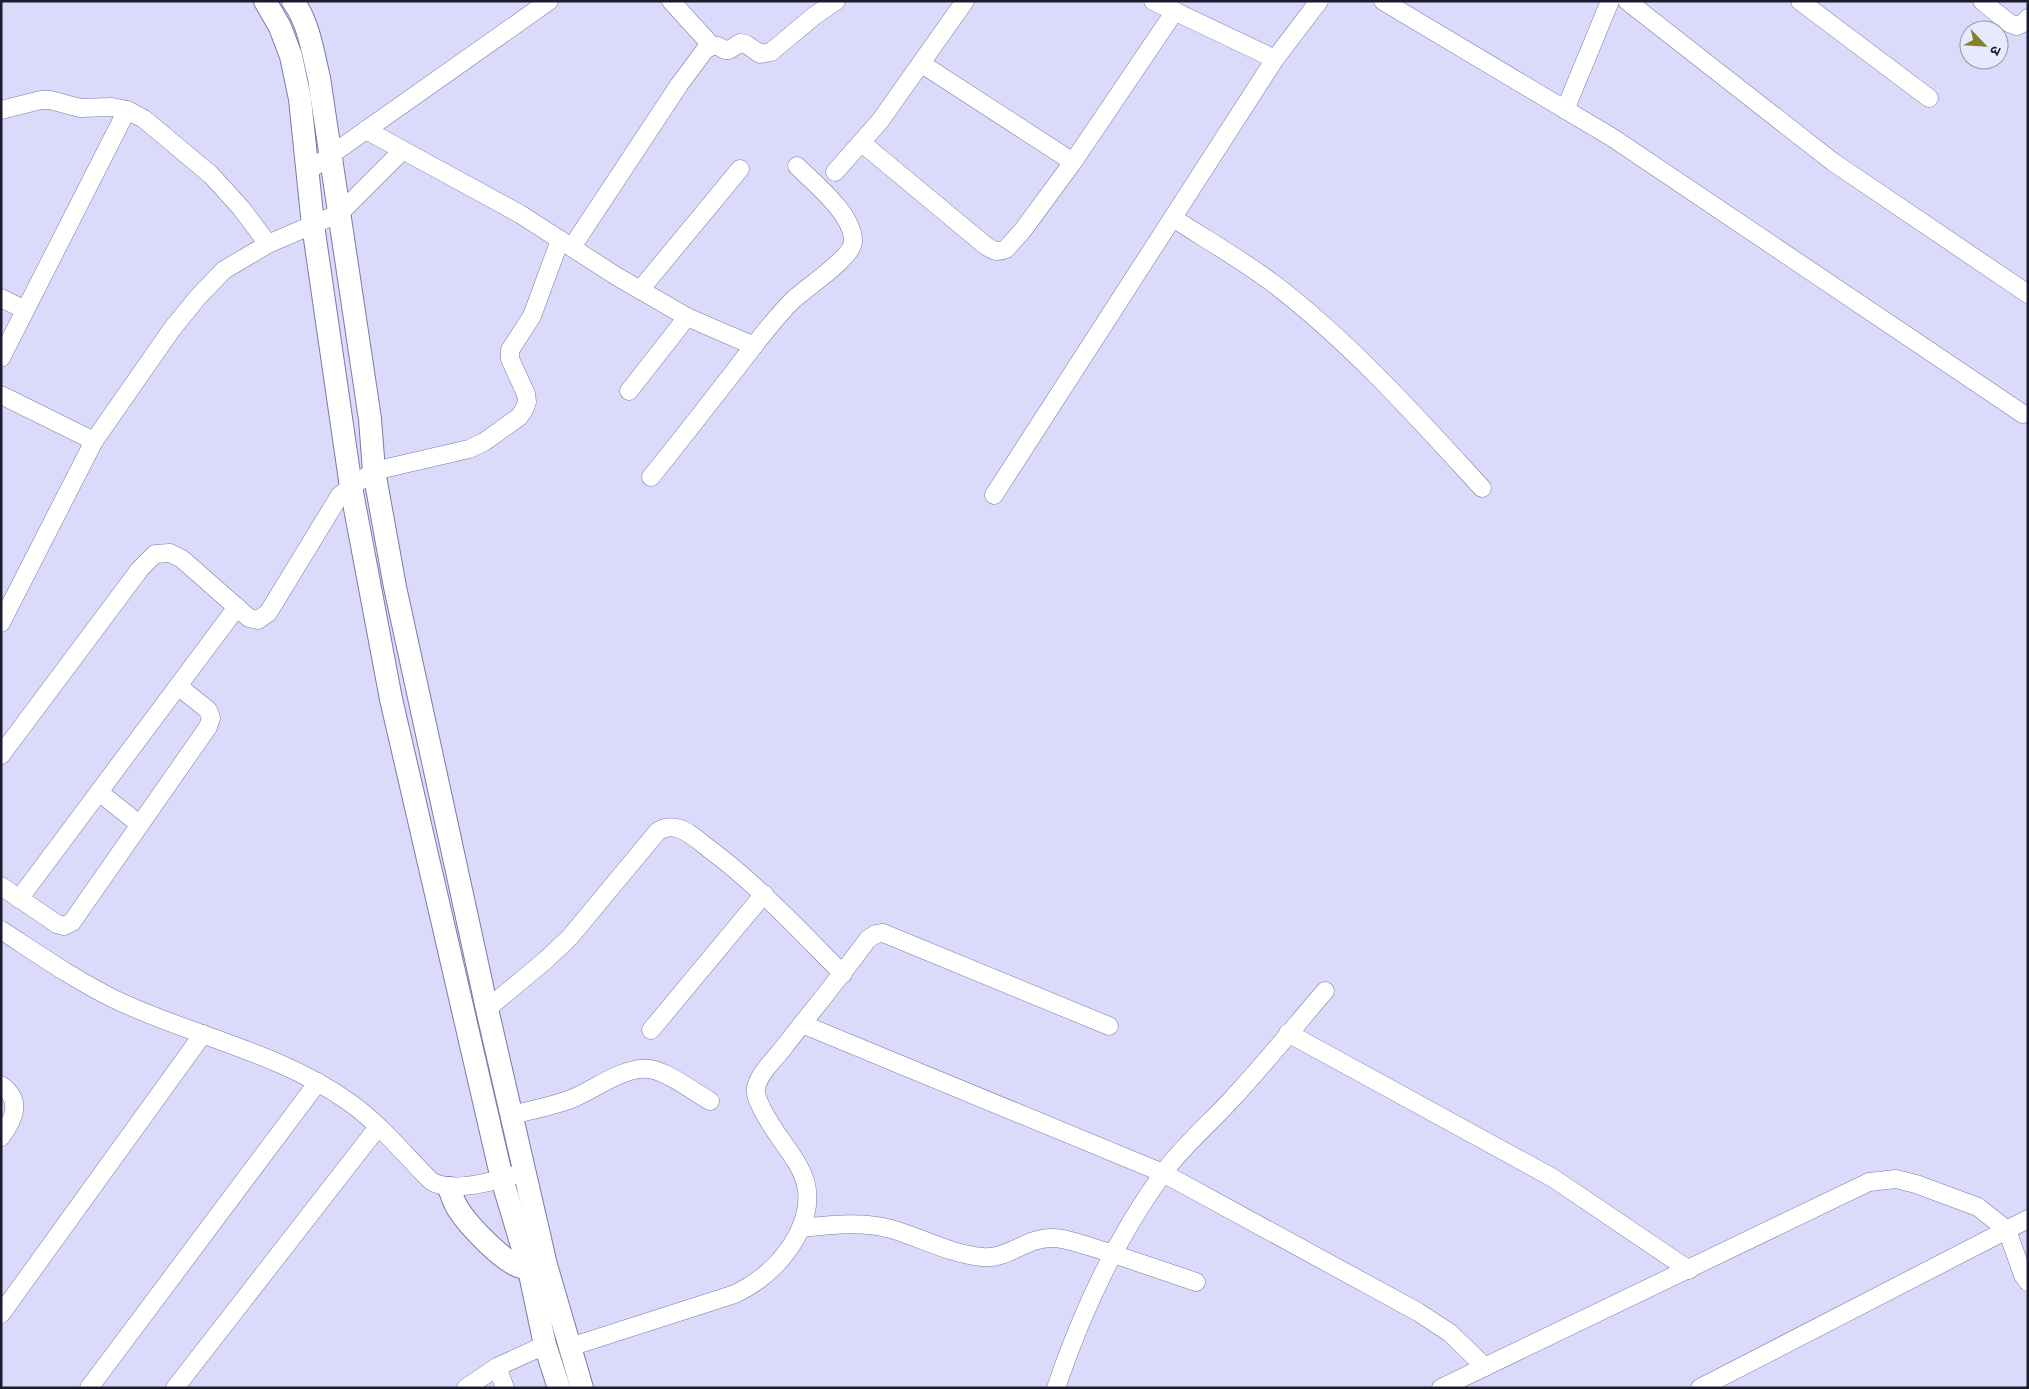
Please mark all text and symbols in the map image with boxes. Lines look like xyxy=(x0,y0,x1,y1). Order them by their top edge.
north arrow xyxy=(1959,20,2009,70)
text: उ xyxy=(1986,43,2005,58)

